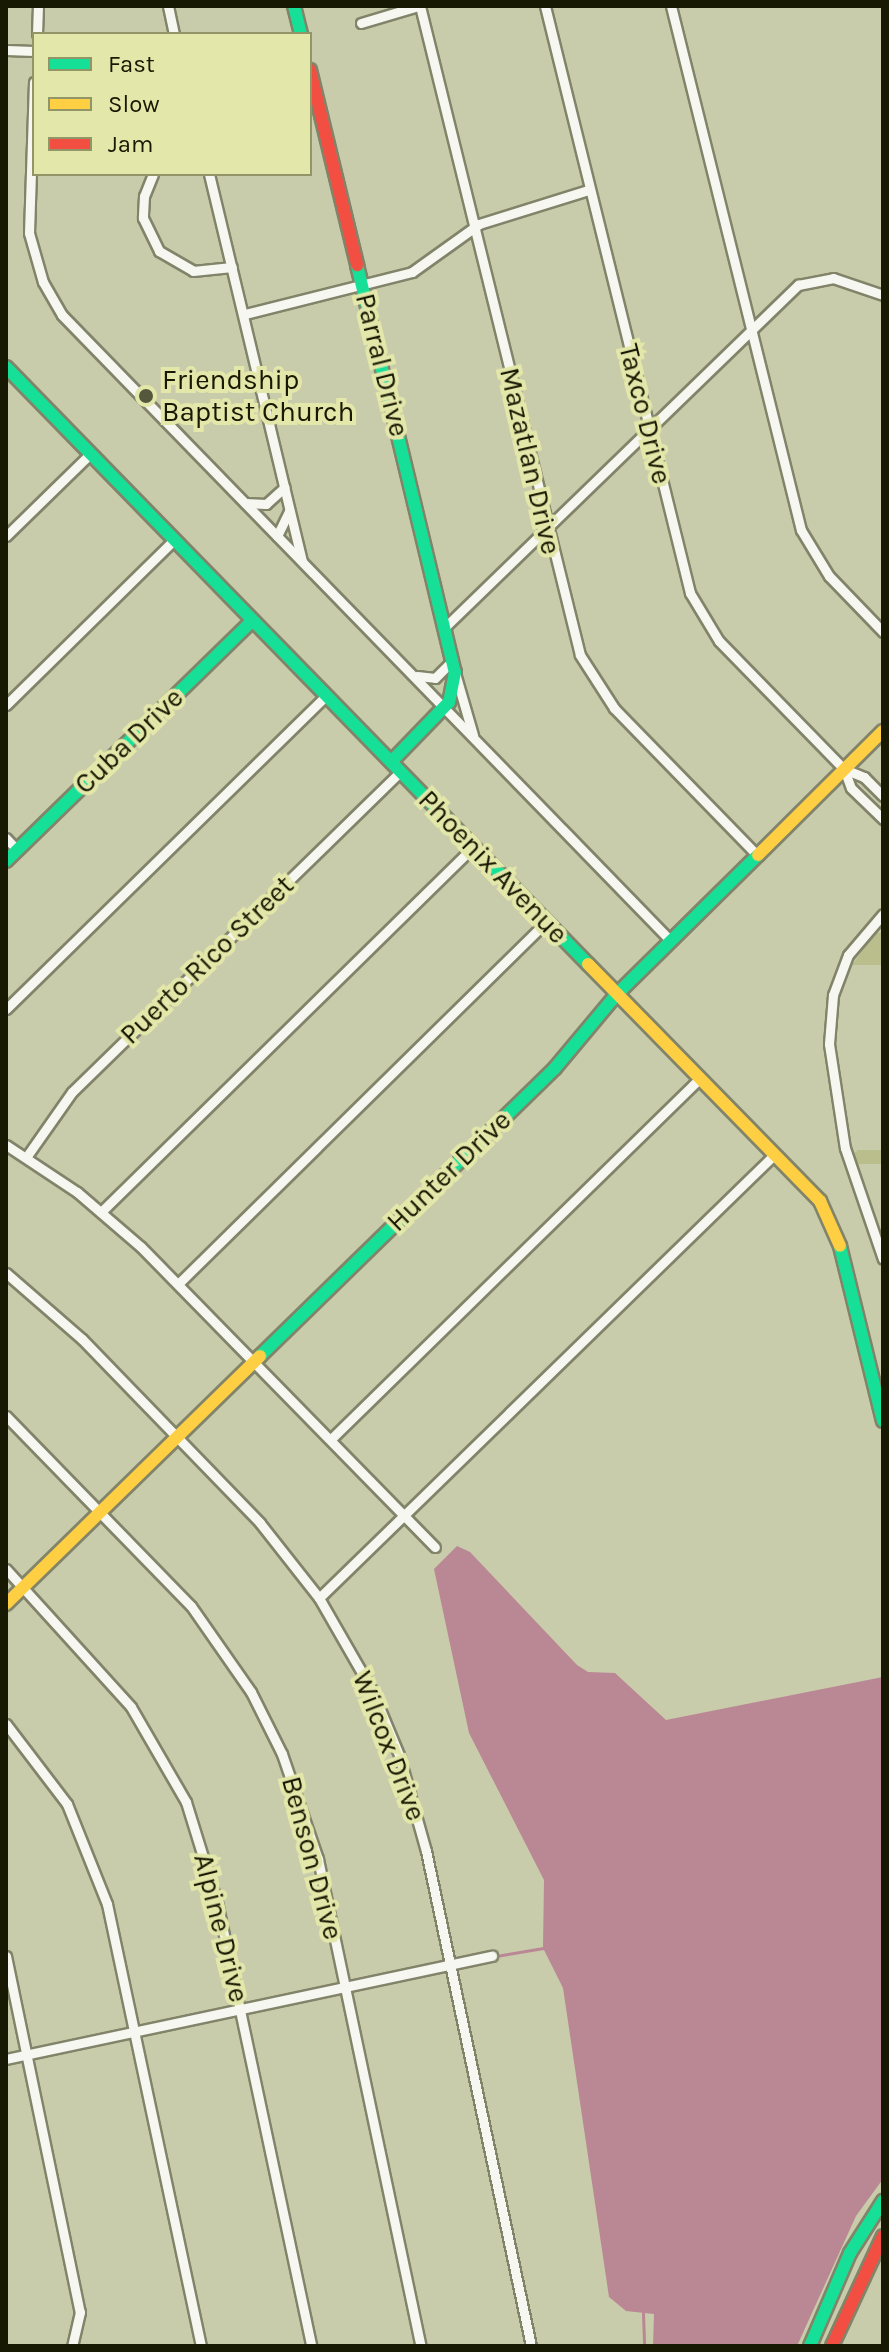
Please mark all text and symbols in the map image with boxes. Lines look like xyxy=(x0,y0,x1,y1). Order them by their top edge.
legend xyxy=(32,32,312,176)
text: Fast xyxy=(108,50,155,78)
text: Slow xyxy=(108,90,160,118)
text: Jam xyxy=(108,130,153,158)
street label: Parral Drive xyxy=(348,290,416,440)
street label: Taxco Drive xyxy=(611,341,679,487)
place label: Friendship Baptist Church xyxy=(162,363,354,429)
street label: Mazatlan Drive xyxy=(492,364,568,558)
marker: Friendship Baptist Church xyxy=(137,387,155,405)
street label: Cuba Drive xyxy=(68,681,190,801)
street label: Phoenix Avenue xyxy=(411,783,575,951)
street label: Puerto Rico Street xyxy=(113,869,301,1051)
street label: Hunter Drive xyxy=(380,1103,518,1239)
street label: Wilcox Drive xyxy=(345,1667,433,1825)
street label: Benson Drive xyxy=(274,1773,350,1943)
street label: Alpine Drive xyxy=(186,1850,256,2006)

